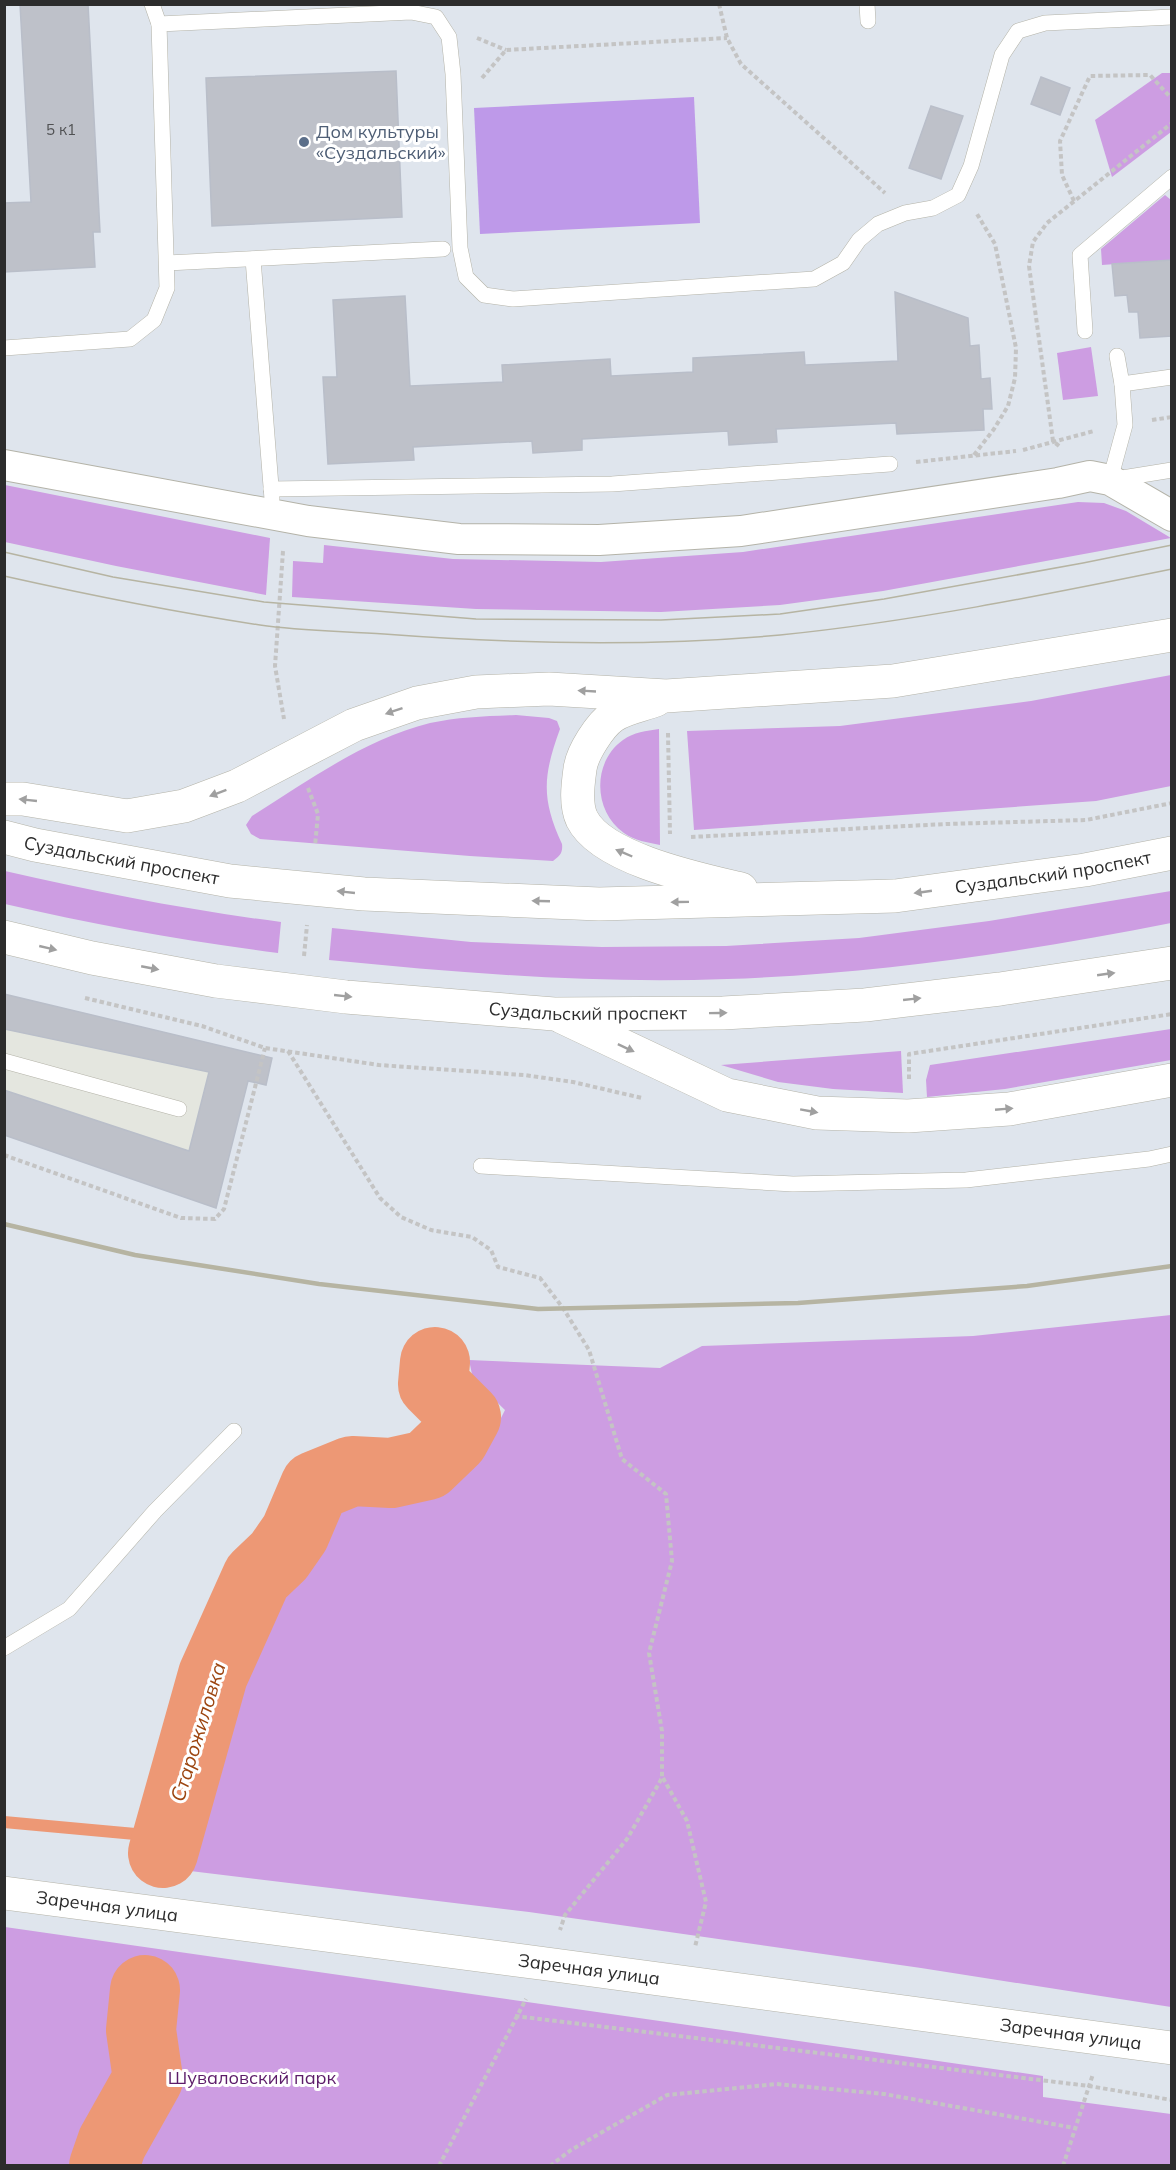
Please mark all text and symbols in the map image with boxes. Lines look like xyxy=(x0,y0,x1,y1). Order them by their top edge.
house number: 5 к1 xyxy=(46,120,76,139)
place label: Дом культуры «Суздальский» xyxy=(316,120,446,164)
marker: Дом культуры «Суздальский» xyxy=(297,135,311,149)
one-way arrow xyxy=(577,687,596,696)
one-way arrow xyxy=(385,707,403,716)
one-way arrow xyxy=(209,789,227,799)
one-way arrow xyxy=(18,795,37,805)
street label: Суздальский проспект xyxy=(21,831,222,890)
street label: Суздальский проспект xyxy=(953,845,1154,899)
one-way arrow xyxy=(616,848,633,857)
one-way arrow xyxy=(337,887,356,897)
one-way arrow xyxy=(913,887,932,897)
one-way arrow xyxy=(532,897,551,906)
one-way arrow xyxy=(671,897,690,907)
one-way arrow xyxy=(39,943,58,953)
one-way arrow xyxy=(141,964,160,973)
one-way arrow xyxy=(1096,969,1115,978)
one-way arrow xyxy=(333,992,352,1001)
one-way arrow xyxy=(903,994,922,1004)
street label: Суздальский проспект xyxy=(488,997,688,1025)
one-way arrow xyxy=(708,1008,727,1018)
one-way arrow xyxy=(618,1043,635,1052)
one-way arrow xyxy=(994,1104,1013,1114)
one-way arrow xyxy=(800,1107,819,1116)
water label: Старожиловка xyxy=(164,1659,231,1804)
street label: Заречная улица xyxy=(35,1885,179,1927)
street label: Заречная улица xyxy=(517,1948,661,1990)
street label: Заречная улица xyxy=(998,2013,1143,2055)
park label: Шуваловский парк xyxy=(168,2066,337,2089)

